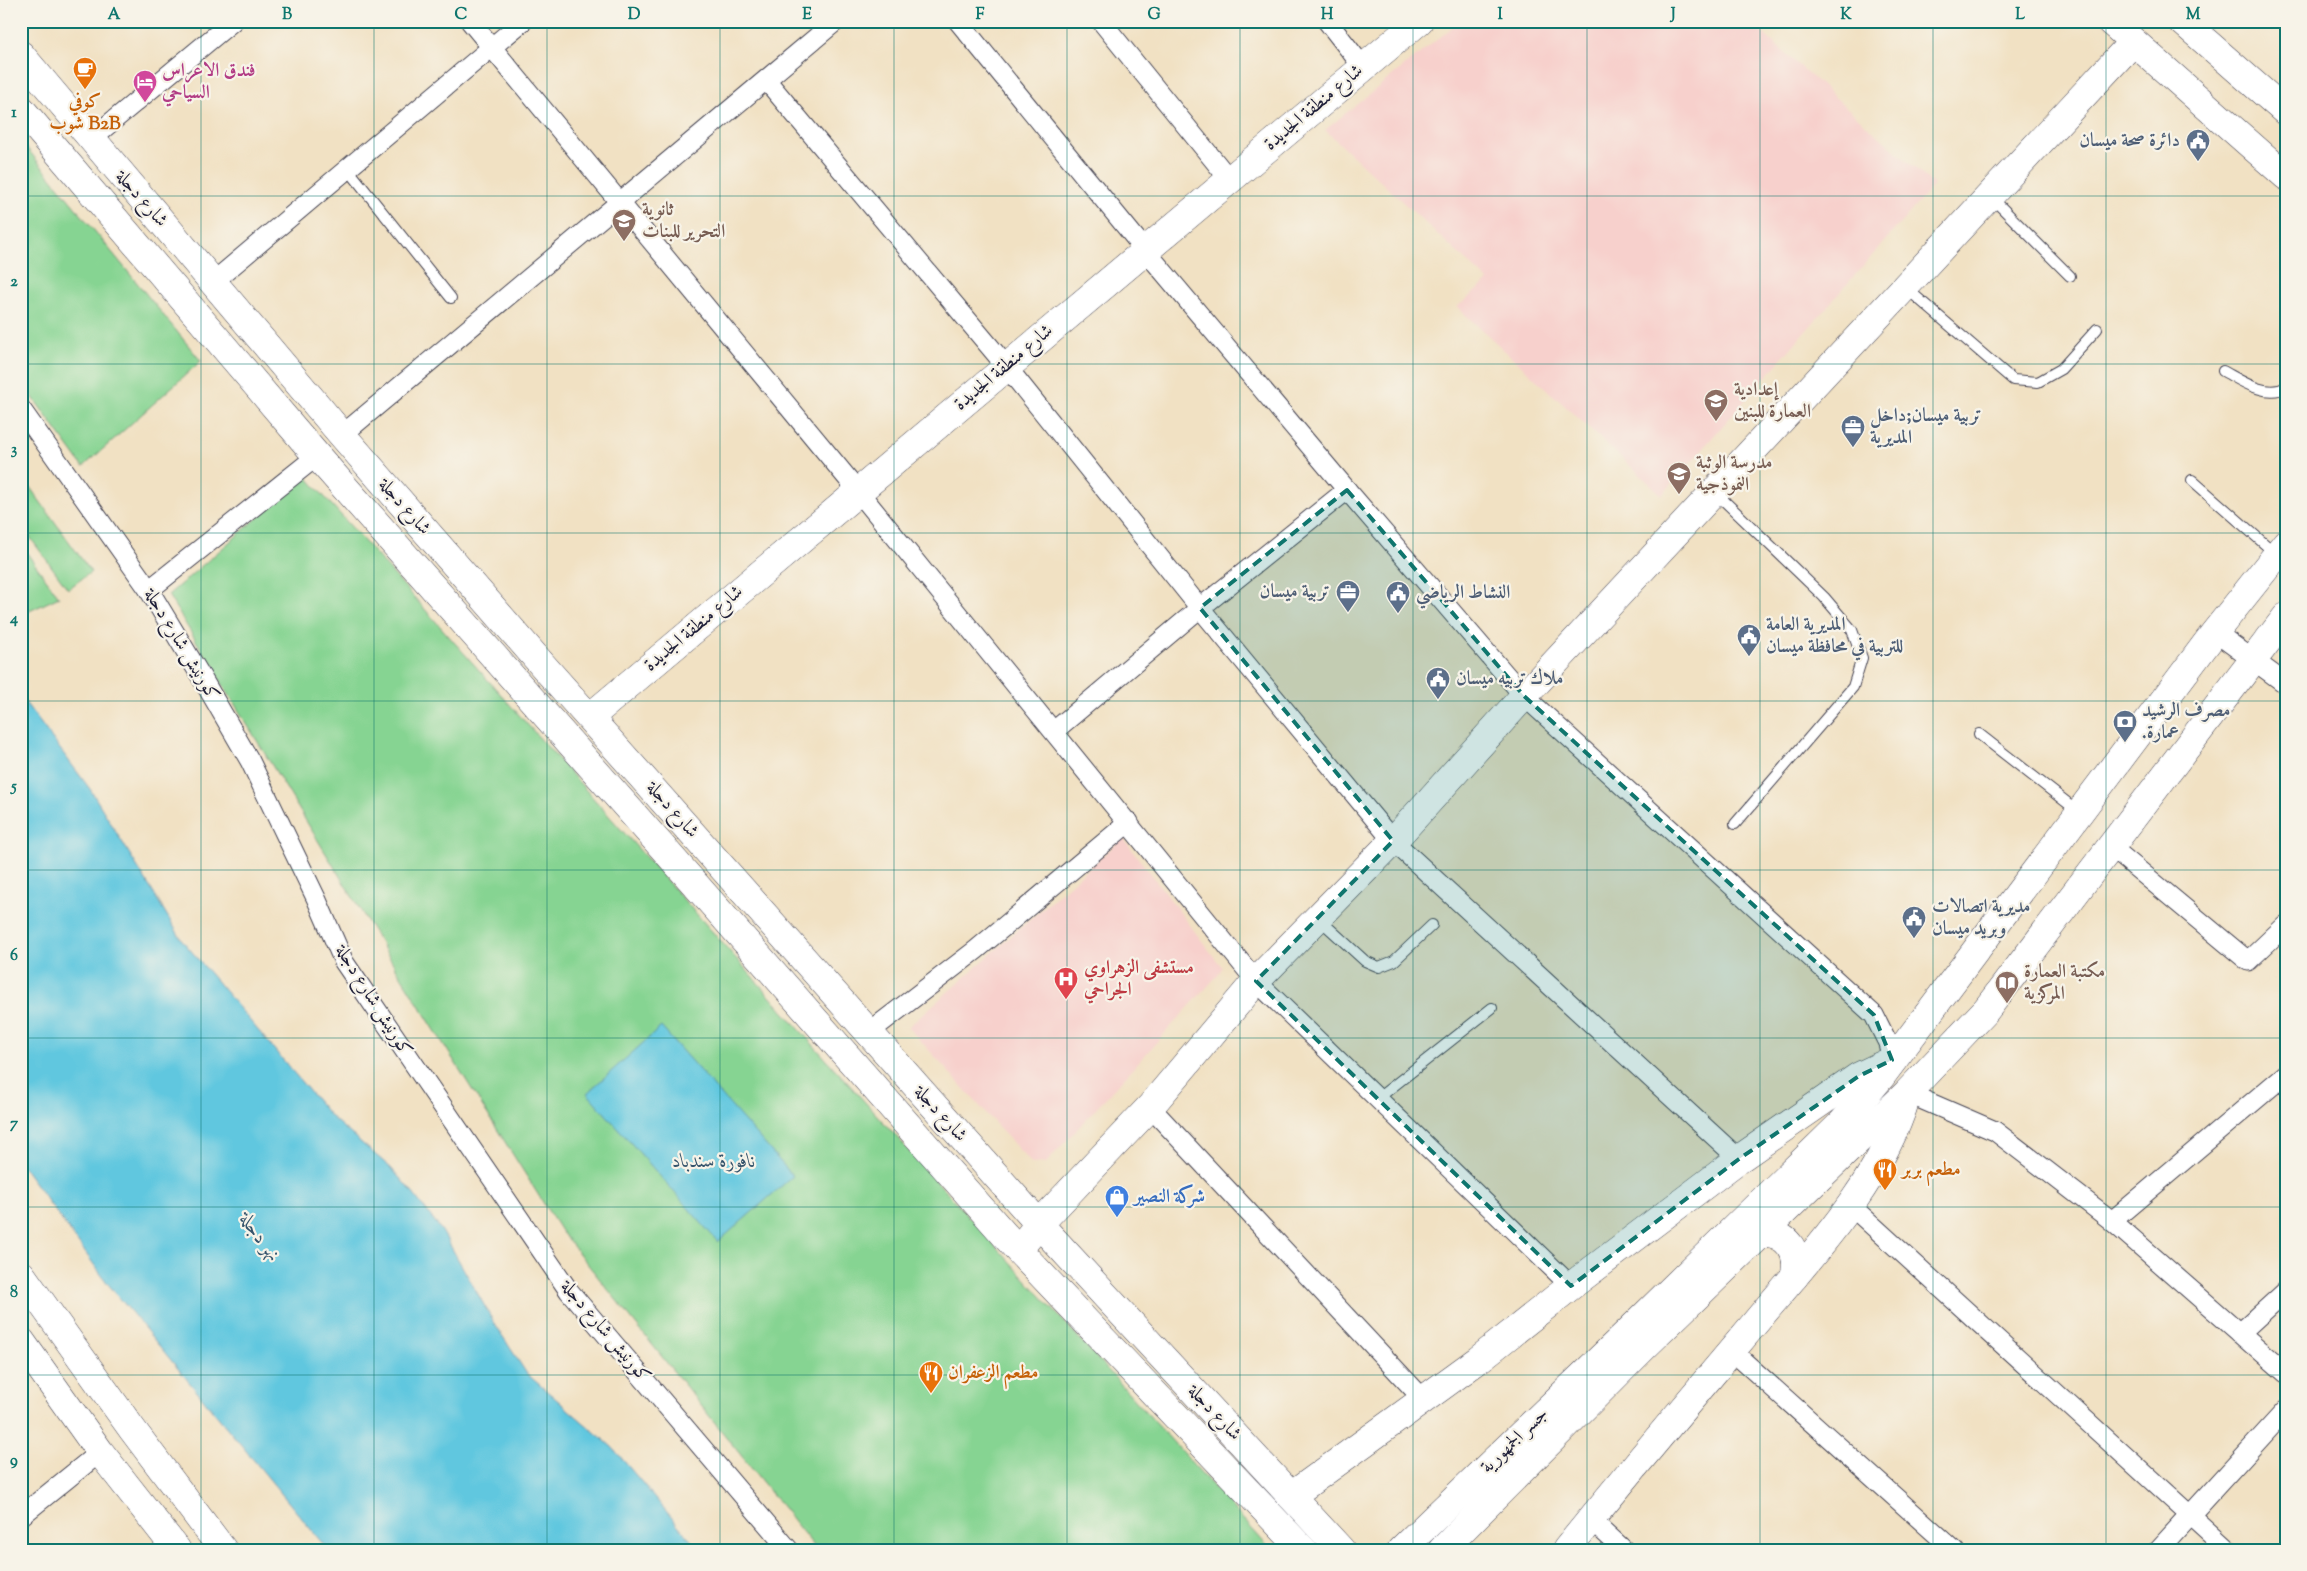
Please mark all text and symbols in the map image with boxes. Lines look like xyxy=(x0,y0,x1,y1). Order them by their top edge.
text: A xyxy=(108,4,121,27)
text: B xyxy=(282,4,292,27)
text: C xyxy=(455,4,468,27)
text: D xyxy=(628,4,641,27)
text: E xyxy=(802,4,812,27)
text: F xyxy=(976,4,985,27)
text: G xyxy=(1147,4,1161,27)
text: H xyxy=(1321,4,1334,27)
text: I xyxy=(1497,4,1503,27)
text: J xyxy=(1669,4,1676,27)
text: K xyxy=(1840,4,1852,27)
text: L xyxy=(2015,4,2025,27)
text: M xyxy=(2186,4,2201,27)
cafe icon: كوفي شوب B2B xyxy=(72,56,98,90)
place label: فندق الاعراس السياحي xyxy=(161,58,256,107)
street label: شارع منطقة الجديدة xyxy=(1258,58,1370,158)
hotel icon: فندق الاعراس السياحي xyxy=(132,69,158,103)
place label: كوفي شوب B2B xyxy=(49,89,121,138)
text: 1 xyxy=(11,102,17,125)
place label: دائرة صحة ميسان xyxy=(2079,128,2180,155)
public building icon: دائرة صحة ميسان xyxy=(2185,128,2211,162)
street label: شارع دجلة xyxy=(108,164,174,234)
place label: ثانوية التحرير للبنات xyxy=(642,197,725,246)
school or university icon: ثانوية التحرير للبنات xyxy=(611,208,637,242)
text: 2 xyxy=(10,271,18,294)
street label: شارع منطقة الجديدة xyxy=(948,318,1060,418)
place label: إعدادية العمارة للبنين xyxy=(1734,377,1811,426)
school or university icon: إعدادية العمارة للبنين xyxy=(1703,388,1729,422)
place label: تربية ميسان;داخل المديرية xyxy=(1870,403,1982,452)
office icon: تربية ميسان;داخل المديرية xyxy=(1840,414,1866,448)
text: 3 xyxy=(11,439,18,462)
place label: مدرسة الوثبة النموذجية xyxy=(1696,450,1772,499)
school or university icon: مدرسة الوثبة النموذجية xyxy=(1666,461,1692,495)
street label: شارع دجلة xyxy=(371,472,437,542)
street label: شارع منطقة الجديدة xyxy=(638,579,750,679)
place label: تربية ميسان xyxy=(1260,579,1330,606)
office icon: تربية ميسان xyxy=(1335,579,1361,613)
public building icon: النشاط الرياضي xyxy=(1385,580,1411,614)
place label: النشاط الرياضي xyxy=(1416,580,1510,609)
street label: كورنيش شارع دجلة xyxy=(136,583,225,707)
text: 4 xyxy=(9,608,18,631)
place label: المديرية العامة للتربية في محافظة ميسان xyxy=(1766,612,1903,661)
public building icon: المديرية العامة للتربية في محافظة ميسان xyxy=(1736,623,1762,657)
public building icon: ملاك تربيه ميسان xyxy=(1425,666,1451,700)
place label: ملاك تربيه ميسان xyxy=(1456,666,1564,693)
place label: مصرف الرشيد .عمارة xyxy=(2142,698,2230,747)
bank icon: مصرف الرشيد .عمارة xyxy=(2112,709,2138,743)
street label: شارع دجلة xyxy=(639,775,705,845)
text: 5 xyxy=(9,776,17,799)
place label: مديرية اتصالات وبريد ميسان xyxy=(1932,894,2030,943)
public building icon: مديرية اتصالات وبريد ميسان xyxy=(1901,905,1927,939)
street label: كورنيش شارع دجلة xyxy=(327,939,418,1062)
text: 6 xyxy=(10,945,18,968)
place label: مستشفى الزهراوي الجراحي xyxy=(1083,955,1194,1004)
place label: مكتبة العمارة المركزية xyxy=(2024,959,2105,1008)
hospital icon: مستشفى الزهراوي الجراحي xyxy=(1053,966,1079,1000)
library icon: مكتبة العمارة المركزية xyxy=(1994,970,2020,1004)
street label: شارع دجلة xyxy=(906,1079,973,1148)
text: 7 xyxy=(10,1113,19,1136)
water label: نافورة سندباد xyxy=(672,1148,756,1177)
restaurant icon: مطعم بربر xyxy=(1872,1157,1898,1191)
place label: مطعم بربر xyxy=(1900,1157,1961,1186)
shop icon: شركة النصير xyxy=(1104,1184,1130,1218)
place label: شركة النصير xyxy=(1132,1184,1205,1211)
water label: نهر دجلة xyxy=(229,1205,287,1269)
street label: كورنيش شارع دجلة xyxy=(553,1274,656,1389)
text: 8 xyxy=(10,1282,18,1305)
restaurant icon: مطعم الزعفران xyxy=(918,1360,944,1394)
place label: مطعم الزعفران xyxy=(948,1360,1038,1389)
street label: شارع دجلة xyxy=(1180,1378,1247,1447)
street label: جسر الجمهورية xyxy=(1475,1402,1555,1480)
text: 9 xyxy=(10,1450,18,1473)

